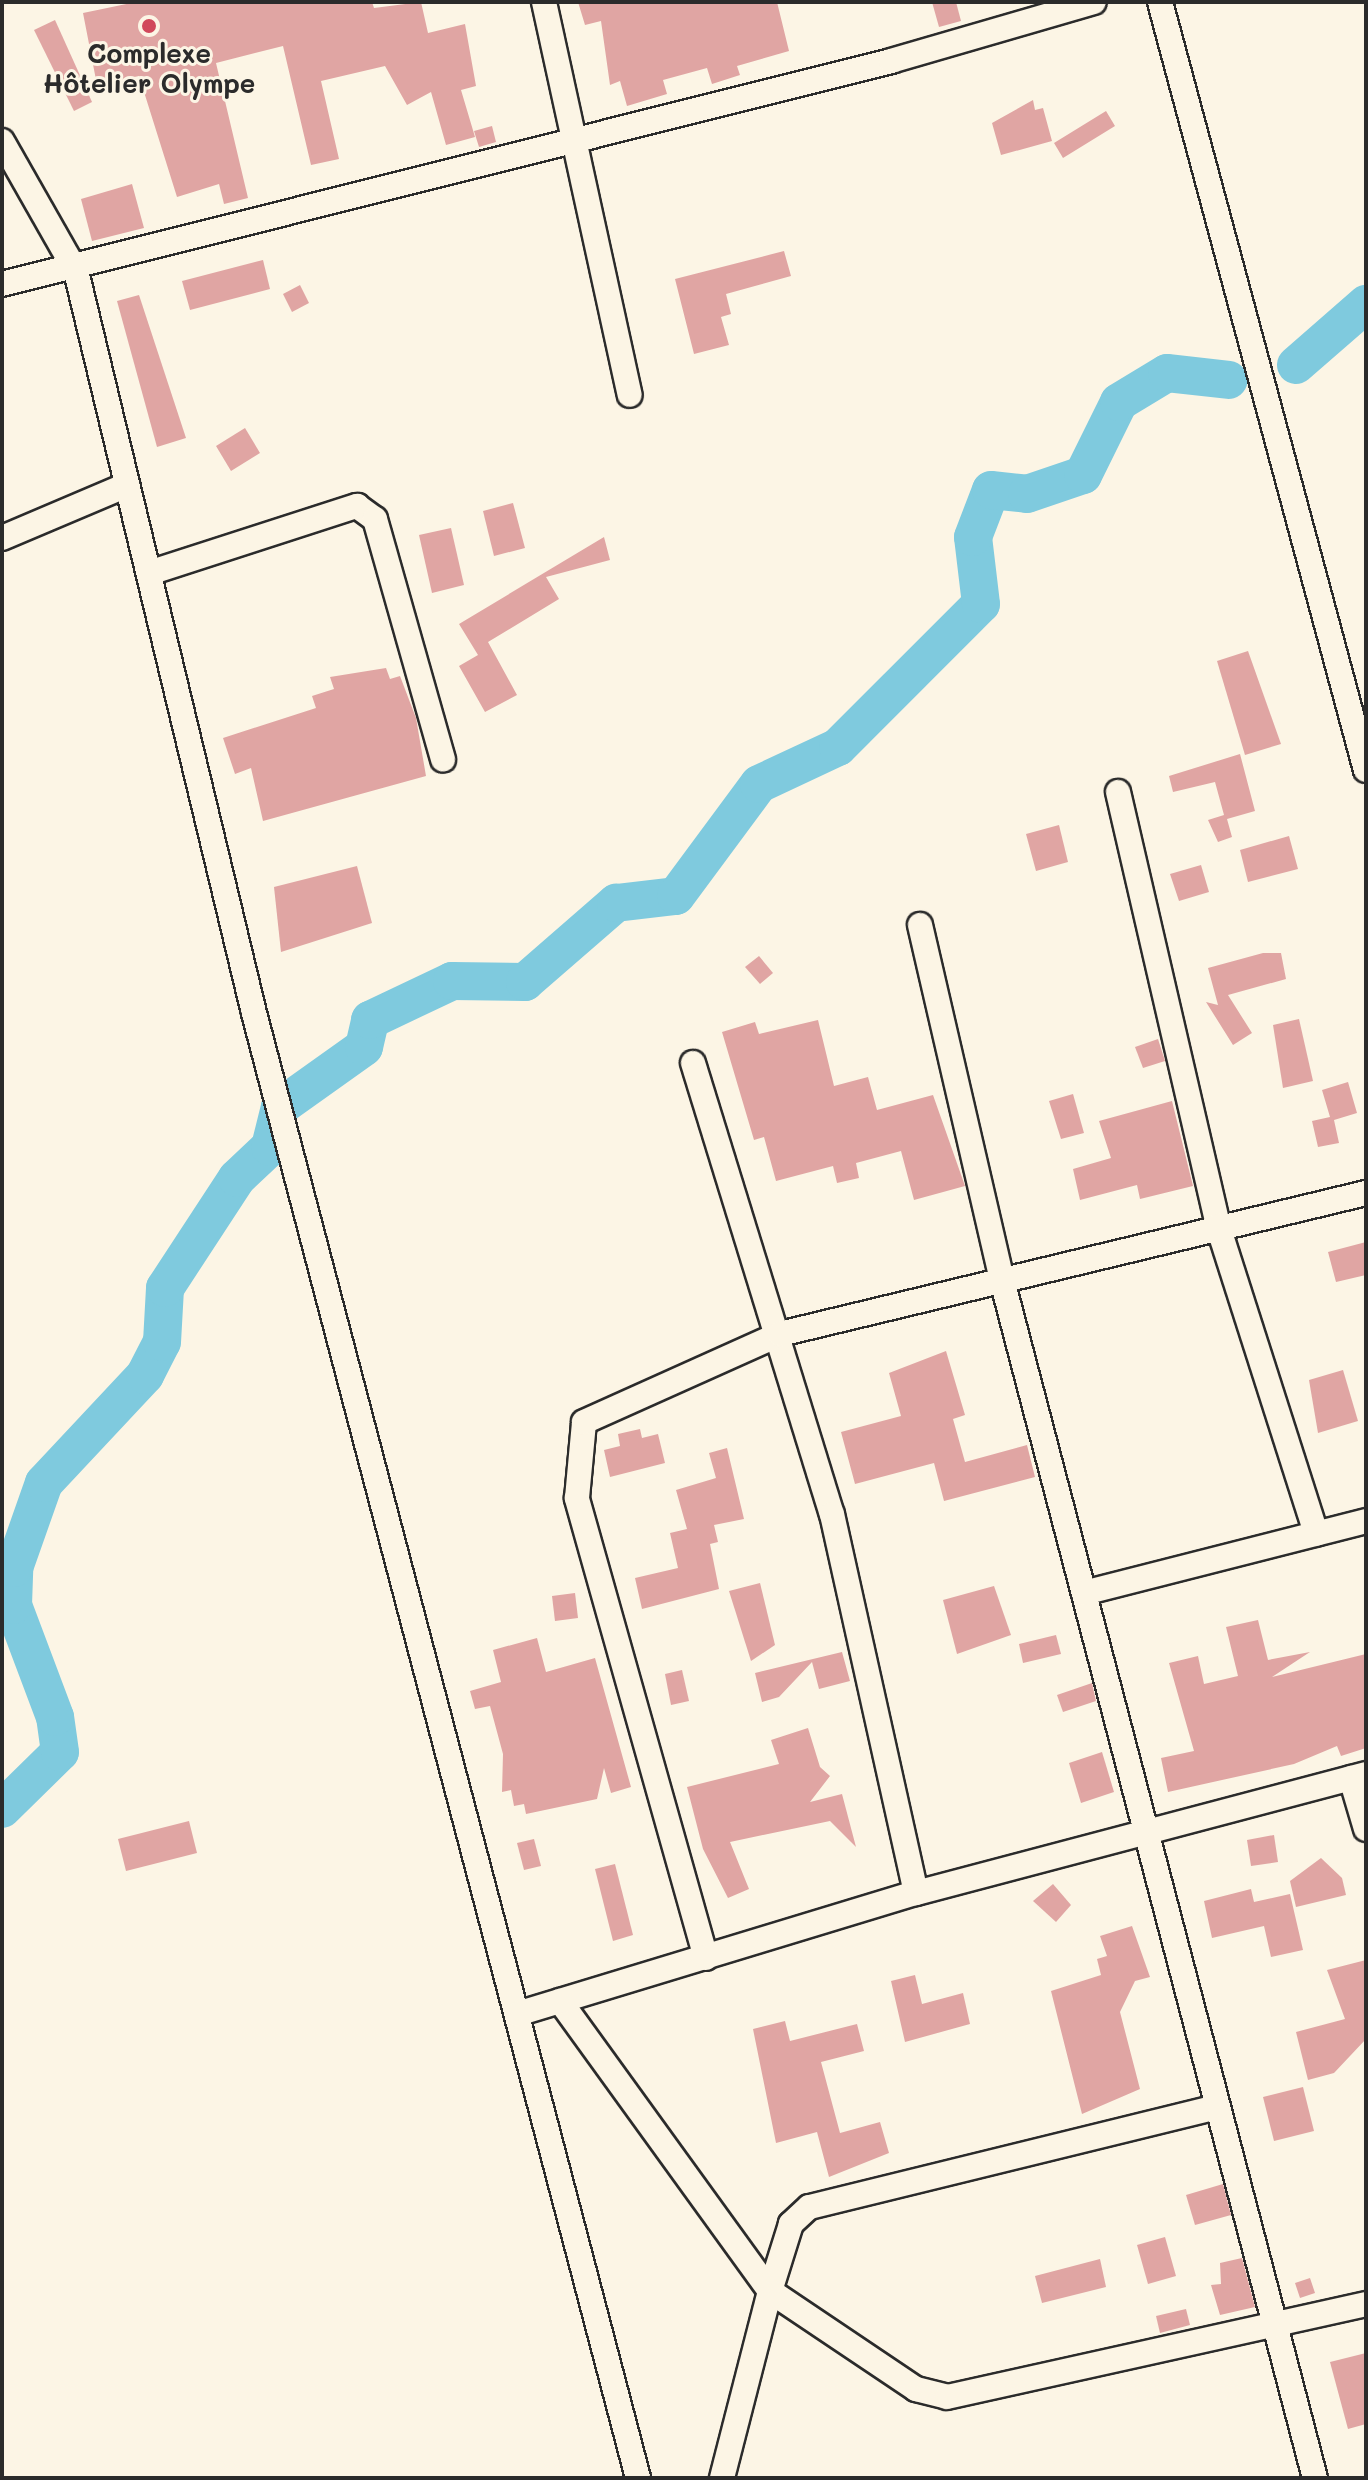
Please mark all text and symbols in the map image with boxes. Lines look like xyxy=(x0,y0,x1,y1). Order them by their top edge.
marker: Complexe Hôtelier Olympe xyxy=(140,17,158,35)
place label: Complexe Hôtelier Olympe xyxy=(43,38,255,100)

